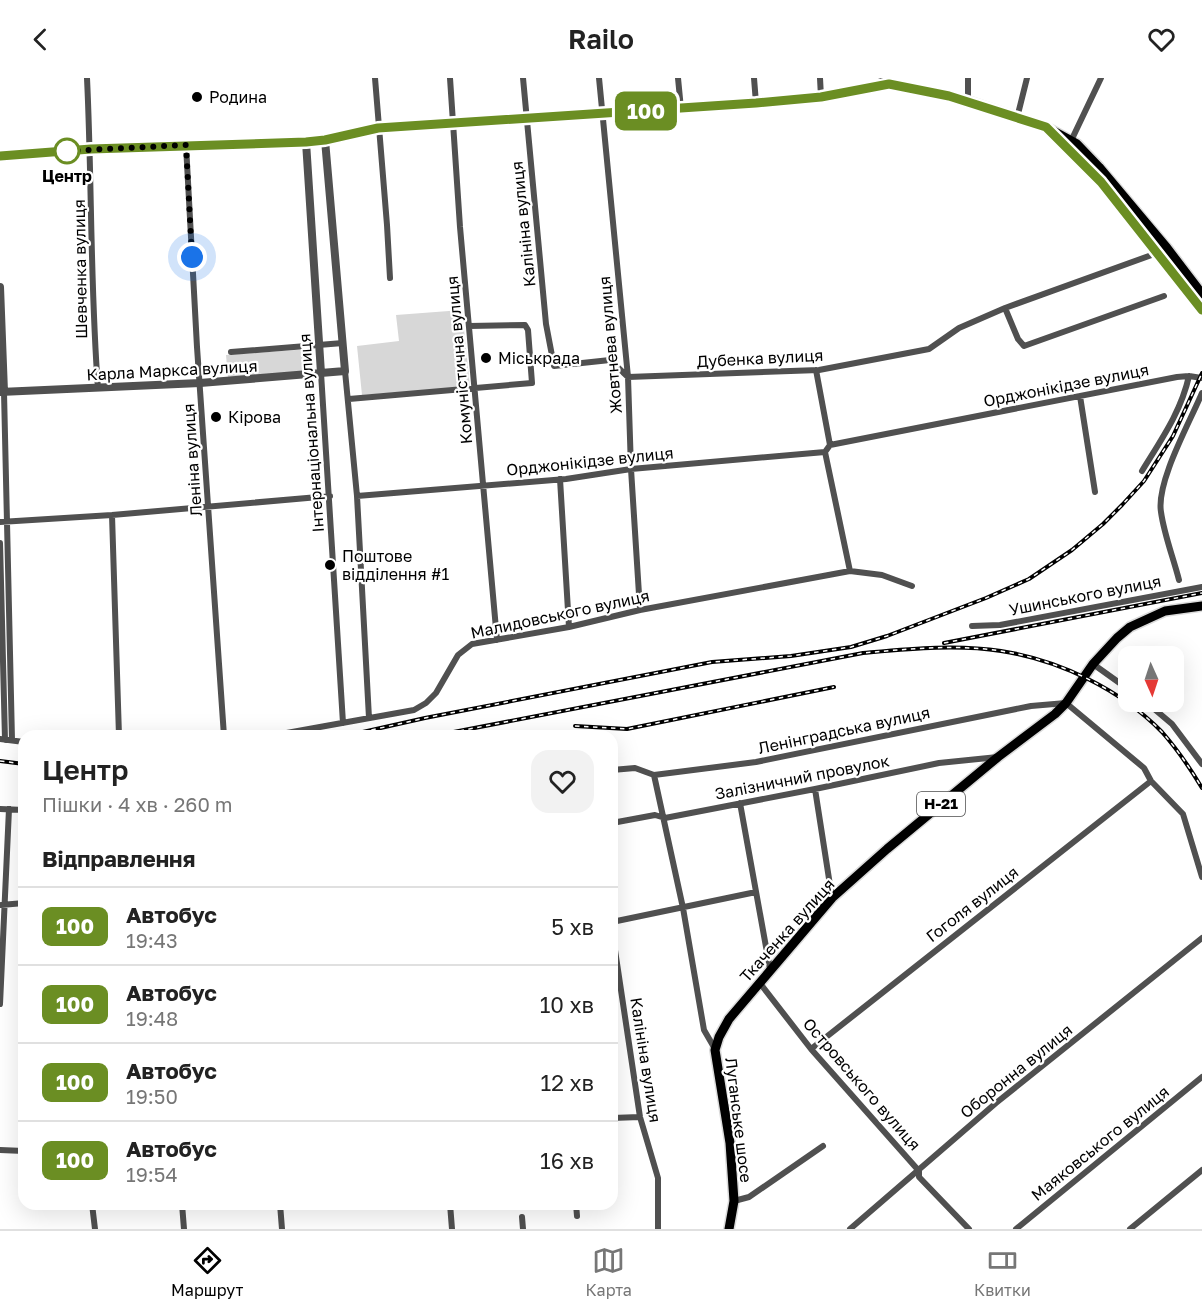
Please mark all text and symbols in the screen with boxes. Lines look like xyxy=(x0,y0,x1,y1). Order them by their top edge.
icon: back xyxy=(24,23,57,56)
text: Railo xyxy=(568,23,634,55)
icon: heart xyxy=(1145,23,1178,56)
place label: Родина xyxy=(209,87,267,107)
marker: Родина xyxy=(190,90,204,104)
line badge: 100 xyxy=(612,92,680,130)
text: 100 xyxy=(627,98,665,124)
marker: Центр xyxy=(54,138,80,164)
street label: Калініна вулиця xyxy=(506,160,540,288)
place label: Центр xyxy=(42,166,92,186)
street label: Шевченка вулиця xyxy=(69,199,91,339)
your location xyxy=(177,242,207,272)
street label: Комуністична вулиця xyxy=(442,275,476,445)
street label: Жовтнева вулиця xyxy=(594,275,626,415)
street label: Інтернаціональна вулиця xyxy=(294,333,328,533)
street label: Дубенка вулиця xyxy=(696,345,824,371)
place label: Міськрада xyxy=(498,348,580,368)
marker: Міськрада xyxy=(479,351,493,365)
street label: Карла Маркса вулиця xyxy=(86,356,258,384)
street label: Орджонікідзе вулиця xyxy=(982,359,1150,411)
street label: Леніна вулиця xyxy=(178,403,206,517)
place label: Кірова xyxy=(228,407,281,427)
marker: Кірова xyxy=(209,410,223,424)
street label: Орджонікідзе вулиця xyxy=(505,442,675,480)
place label: Поштове відділення #1 xyxy=(342,546,450,584)
marker: Поштове відділення #1 xyxy=(323,558,337,572)
street label: Ушинського вулиця xyxy=(1007,570,1163,620)
street label: Малидовського вулиця xyxy=(469,585,651,643)
north arrow xyxy=(1118,646,1184,712)
map controls xyxy=(1118,646,1184,712)
street label: Ленінградська вулиця xyxy=(756,702,932,758)
button: heart xyxy=(531,750,594,813)
street label: Залізничний провулок xyxy=(713,750,891,804)
text: Центр xyxy=(42,753,128,786)
text: Пішки · 4 хв · 260 m xyxy=(42,792,233,816)
road number: Н-21 xyxy=(917,792,965,816)
text: Відправлення xyxy=(42,845,195,872)
street label: Гоголя вулиця xyxy=(922,862,1022,946)
street label: Ткаченка вулиця xyxy=(735,874,839,986)
text: Автобус xyxy=(126,901,217,928)
text: 100 xyxy=(56,913,94,939)
text: 5 хв xyxy=(551,913,594,940)
text: 19:43 xyxy=(126,928,178,952)
text: Автобус xyxy=(126,979,217,1006)
text: 100 xyxy=(56,991,94,1017)
text: 10 хв xyxy=(540,991,594,1018)
street label: Калініна вулиця xyxy=(626,996,666,1124)
text: 19:48 xyxy=(126,1006,178,1030)
street label: Островського вулиця xyxy=(799,1014,925,1154)
street label: Оборонна вулиця xyxy=(956,1020,1076,1122)
street label: Луганське шосе xyxy=(721,1056,757,1184)
text: Автобус xyxy=(126,1057,217,1084)
text: 100 xyxy=(56,1069,94,1095)
text: 12 хв xyxy=(541,1069,594,1096)
street label: Маяковського вулиця xyxy=(1027,1081,1173,1205)
text: 19:50 xyxy=(126,1084,178,1108)
text: Автобус xyxy=(126,1135,217,1162)
text: 100 xyxy=(56,1147,94,1173)
text: 16 хв xyxy=(540,1147,594,1174)
text: 19:54 xyxy=(126,1162,178,1186)
tab: Маршрут xyxy=(171,1244,243,1300)
tab: Карта xyxy=(586,1244,632,1300)
tab: Квитки xyxy=(974,1244,1031,1300)

